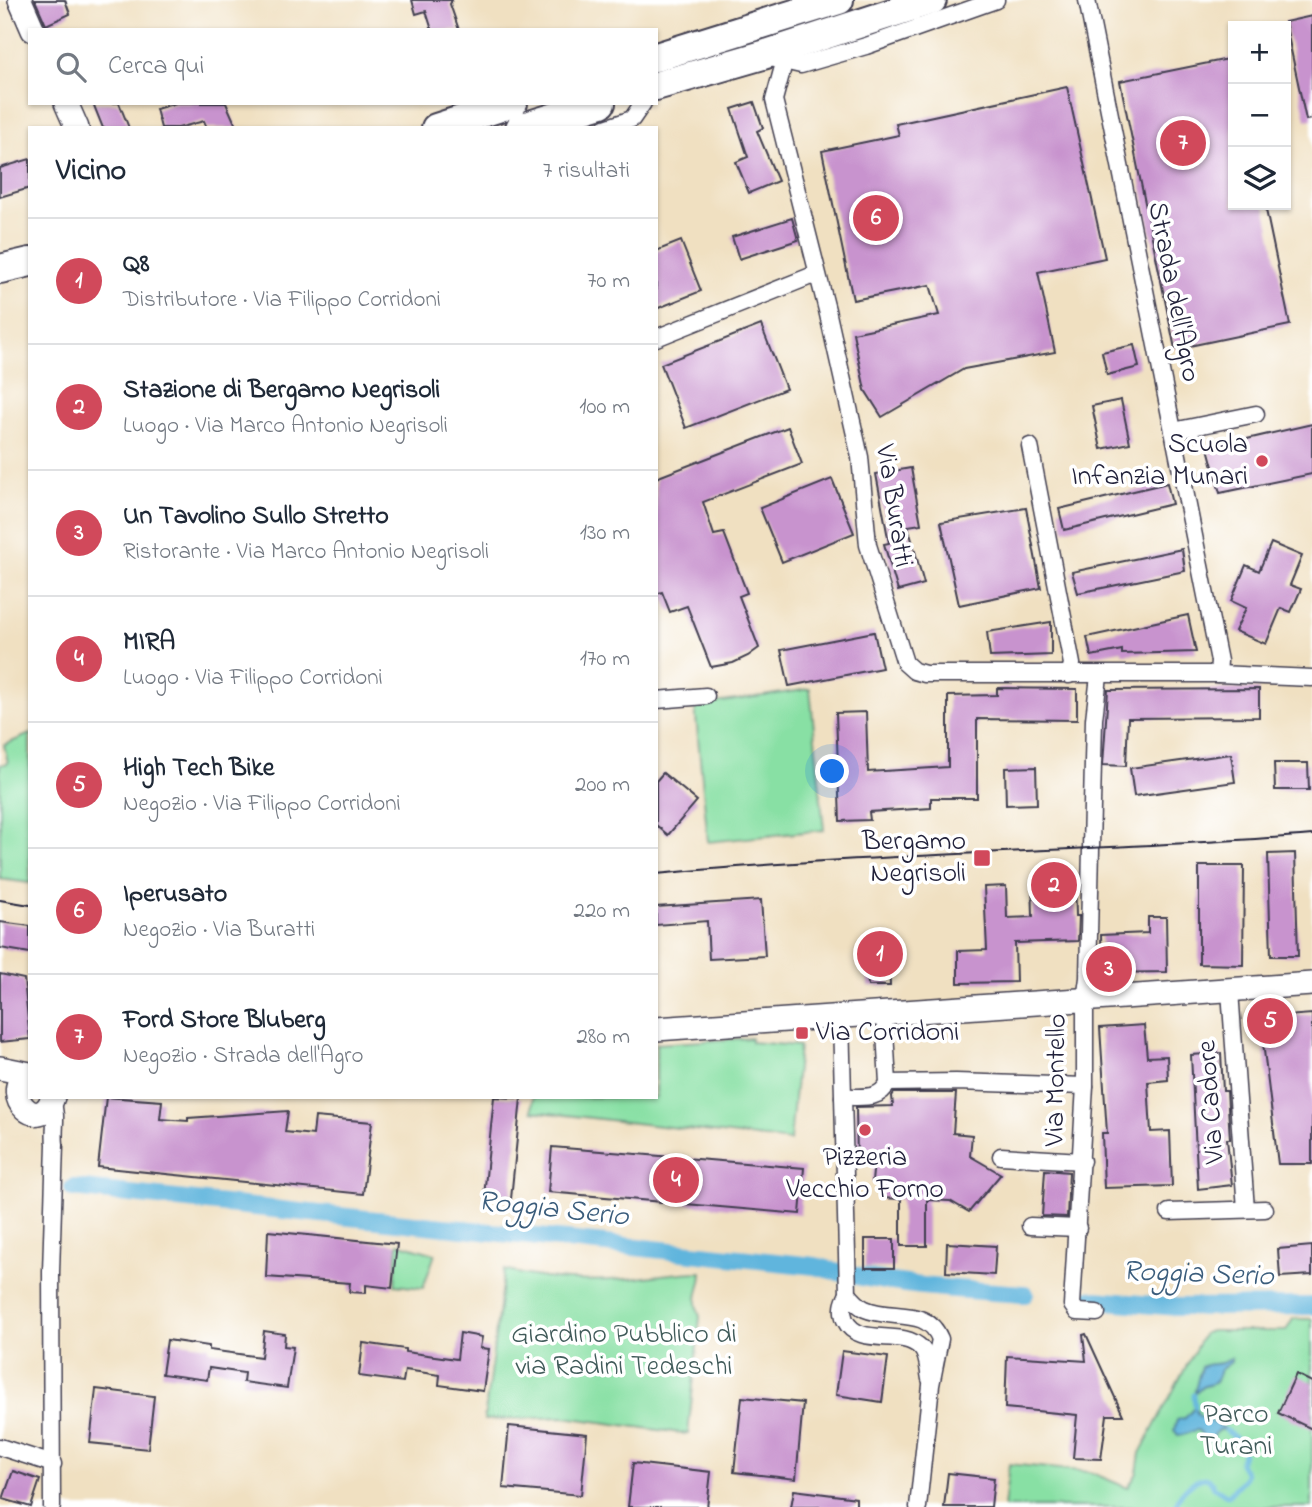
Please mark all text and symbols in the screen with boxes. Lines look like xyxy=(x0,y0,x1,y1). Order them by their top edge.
map controls xyxy=(1228,21,1291,210)
button: + xyxy=(1228,21,1291,84)
search box xyxy=(28,28,658,105)
icon: search xyxy=(52,48,90,86)
text: Cerca qui xyxy=(108,48,204,86)
button: − xyxy=(1228,84,1291,147)
pin: 7 xyxy=(1160,117,1206,169)
button: layers xyxy=(1228,147,1291,210)
text: Vicino xyxy=(56,150,126,194)
text: 7 risultati xyxy=(543,155,630,188)
pin: 6 xyxy=(853,192,899,244)
street label: Strada dell'Agro xyxy=(1135,198,1211,386)
text: Q8 xyxy=(123,246,149,284)
text: 1 xyxy=(75,265,83,298)
text: 70 m xyxy=(587,265,630,298)
text: Distributore · Via Filippo Corridoni xyxy=(123,284,441,317)
text: Stazione di Bergamo Negrisoli xyxy=(123,372,440,410)
text: 2 xyxy=(73,391,85,424)
text: 100 m xyxy=(579,391,630,424)
text: Luogo · Via Marco Antonio Negrisoli xyxy=(123,410,448,443)
place label: Scuola Infanzia Munari xyxy=(1071,425,1248,498)
street label: Via Buratti xyxy=(863,440,923,571)
marker: Scuola Infanzia Munari xyxy=(1254,453,1270,469)
text: Un Tavolino Sullo Stretto xyxy=(123,498,389,536)
text: 3 xyxy=(74,517,84,550)
text: 130 m xyxy=(580,517,630,550)
text: Ristorante · Via Marco Antonio Negrisoli xyxy=(123,536,489,569)
text: MIRA xyxy=(123,624,175,662)
text: 4 xyxy=(74,643,84,676)
text: 170 m xyxy=(580,643,630,676)
text: Luogo · Via Filippo Corridoni xyxy=(123,662,383,695)
text: High Tech Bike xyxy=(123,750,274,788)
your location xyxy=(815,754,849,788)
text: 5 xyxy=(72,769,86,802)
text: 200 m xyxy=(575,769,630,802)
text: Negozio · Via Filippo Corridoni xyxy=(123,788,401,821)
place label: Bergamo Negrisoli xyxy=(861,822,966,895)
marker: Bergamo Negrisoli xyxy=(972,848,992,868)
pin: 2 xyxy=(1031,859,1077,911)
text: Iperusato xyxy=(123,876,227,914)
text: 6 xyxy=(74,895,84,928)
text: 220 m xyxy=(574,895,630,928)
text: Negozio · Via Buratti xyxy=(123,914,315,947)
pin: 1 xyxy=(857,928,903,980)
pin: 3 xyxy=(1086,943,1132,995)
pin: 5 xyxy=(1247,995,1293,1047)
text: Ford Store Bluberg xyxy=(123,1002,326,1040)
place label: Via Corridoni xyxy=(815,1013,959,1054)
street label: Via Montello xyxy=(1035,1013,1079,1148)
text: 7 xyxy=(74,1021,84,1054)
text: 280 m xyxy=(576,1021,630,1054)
marker: Via Corridoni xyxy=(794,1025,810,1041)
street label: Via Cadore xyxy=(1187,1038,1237,1166)
text: Negozio · Strada dell'Agro xyxy=(123,1040,363,1073)
marker: Pizzeria Vecchio Forno xyxy=(857,1122,873,1138)
place label: Pizzeria Vecchio Forno xyxy=(785,1138,944,1211)
pin: 4 xyxy=(653,1154,699,1206)
water label: Roggia Serio xyxy=(475,1180,632,1240)
water label: Roggia Serio xyxy=(1122,1250,1276,1300)
park label: Giardino Pubblico di via Radini Tedeschi xyxy=(511,1315,737,1388)
park label: Parco Turani xyxy=(1200,1395,1272,1468)

